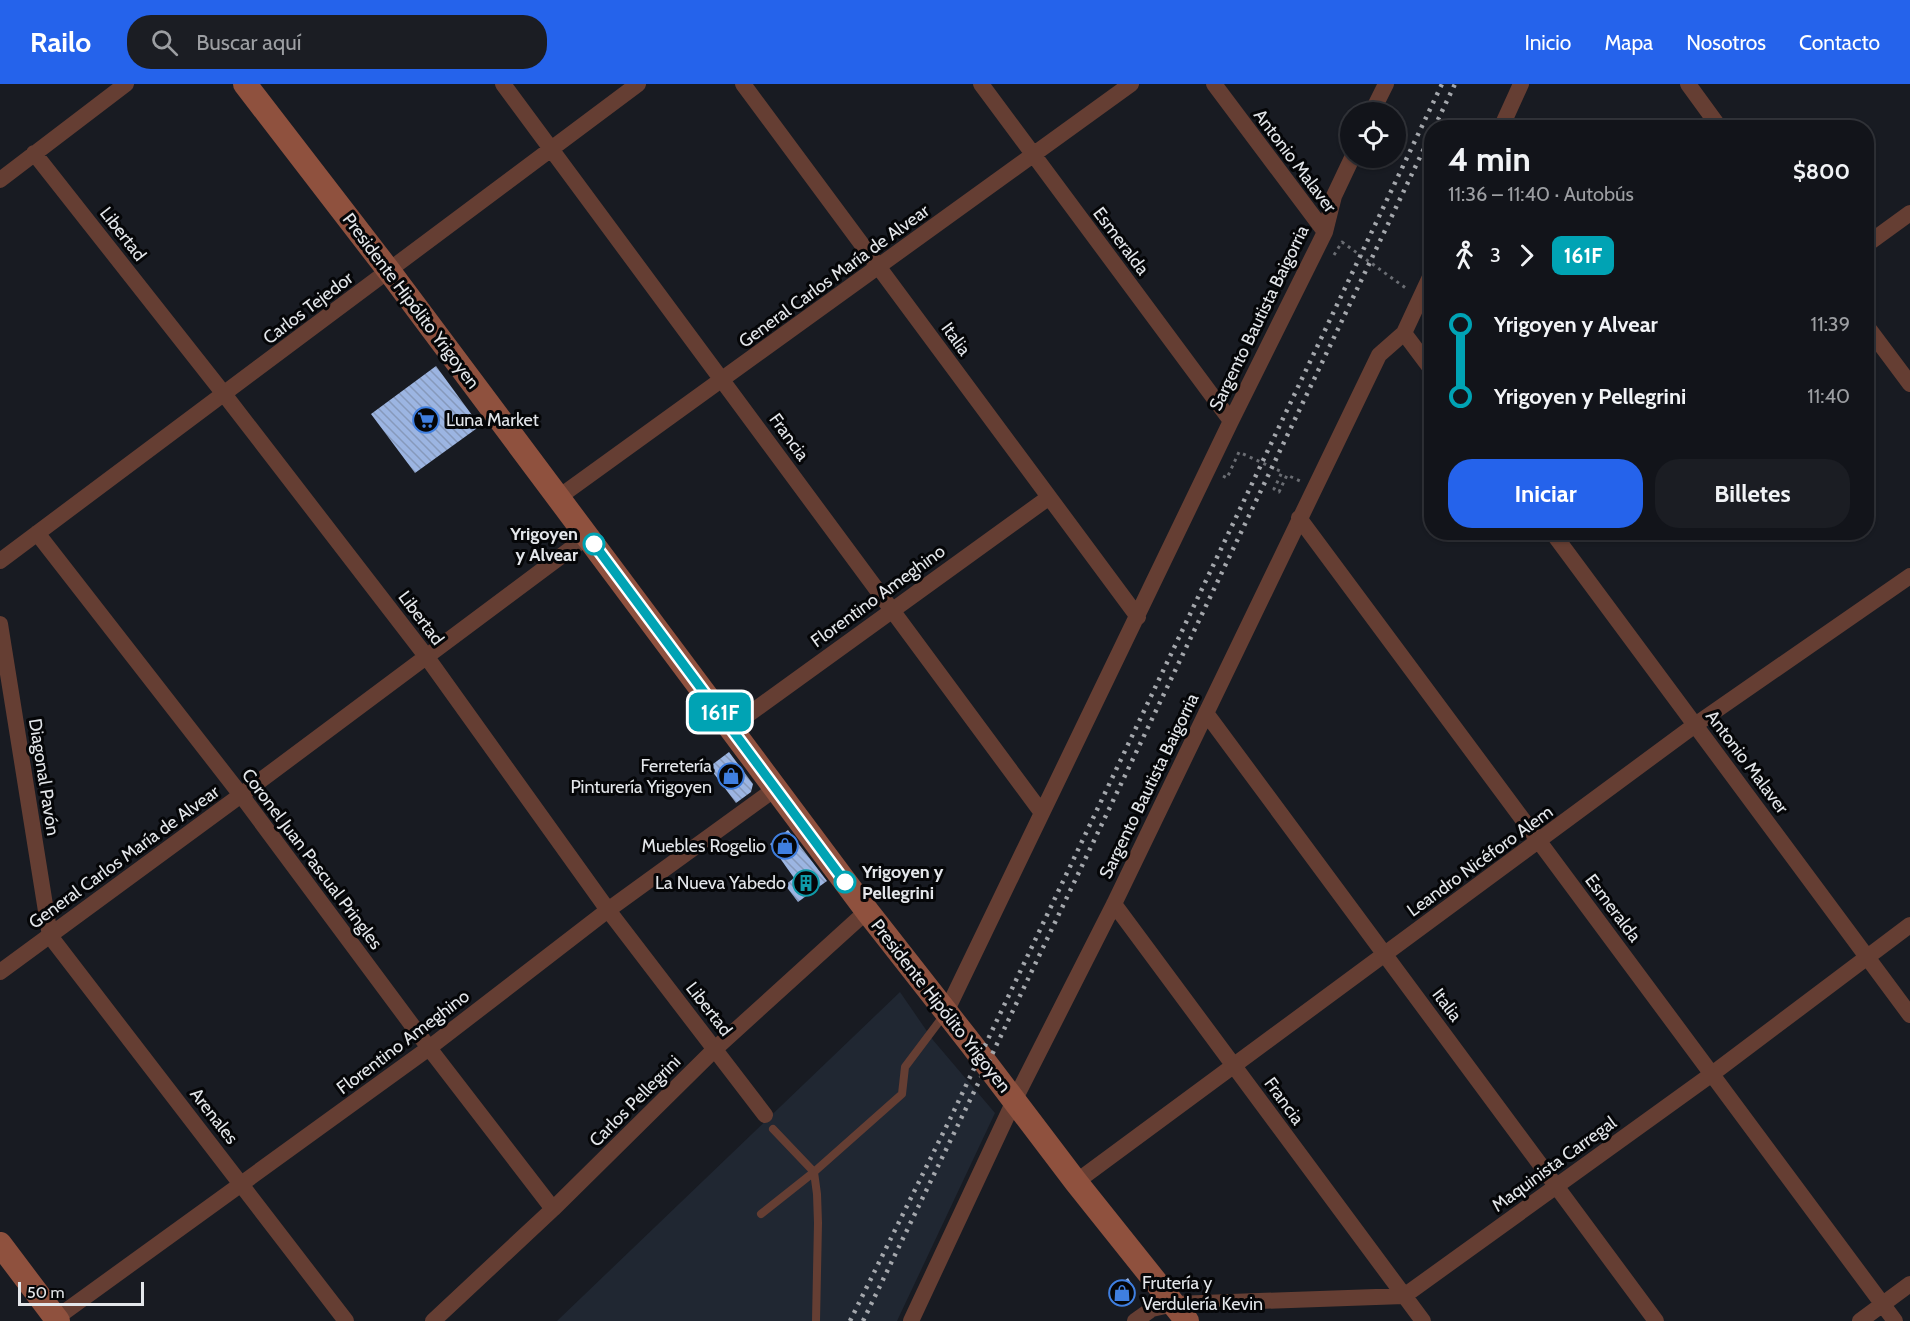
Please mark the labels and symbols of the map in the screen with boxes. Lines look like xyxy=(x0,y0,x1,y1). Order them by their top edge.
street label: Antonio Malaver xyxy=(1249,105,1341,217)
street label: General Carlos María de Alvear xyxy=(735,199,934,352)
street label: Libertad xyxy=(95,203,151,265)
street label: Esmeralda xyxy=(1088,203,1154,280)
street label: Presidente Hipólito Yrigoyen xyxy=(338,209,484,393)
street label: Sargento Bautista Baigorria xyxy=(1204,221,1314,414)
street label: Carlos Tejedor xyxy=(259,267,358,349)
street label: Italia xyxy=(937,318,976,360)
supermarket icon: Luna Market xyxy=(411,405,441,435)
place label: Luna Market xyxy=(446,409,539,431)
street label: Francia xyxy=(764,409,814,465)
place label: Yrigoyen y Alvear xyxy=(509,523,578,566)
marker: Yrigoyen y Alvear xyxy=(583,533,605,555)
street label: Florentino Ameghino xyxy=(807,540,949,652)
street label: Libertad xyxy=(393,586,449,650)
street label: Sargento Bautista Baigorria xyxy=(1094,689,1204,882)
line badge: 161F xyxy=(678,692,762,732)
street label: Antonio Malaver xyxy=(1701,706,1793,818)
street label: Diagonal Pavón xyxy=(24,717,64,837)
place label: Ferretería Pinturería Yrigoyen xyxy=(570,755,712,798)
shop icon: Ferretería Pinturería Yrigoyen xyxy=(716,761,746,791)
street label: Coronel Juan Pascual Pringles xyxy=(237,764,387,954)
street label: General Carlos María de Alvear xyxy=(25,780,224,933)
street label: Leandro Nicéforo Alem xyxy=(1403,801,1557,921)
shop icon: Muebles Rogelio xyxy=(770,831,800,861)
place label: Muebles Rogelio xyxy=(642,835,766,857)
place label: Yrigoyen y Pellegrini xyxy=(861,861,944,904)
building icon: La Nueva Yabedo xyxy=(791,868,821,898)
street label: Esmeralda xyxy=(1580,870,1646,947)
marker: Yrigoyen y Pellegrini xyxy=(834,871,856,893)
place label: La Nueva Yabedo xyxy=(655,872,786,894)
street label: Presidente Hipólito Yrigoyen xyxy=(866,915,1016,1097)
street label: Libertad xyxy=(681,978,737,1040)
street label: Italia xyxy=(1427,984,1467,1026)
street label: Florentino Ameghino xyxy=(332,985,474,1099)
street label: Carlos Pellegrini xyxy=(585,1051,685,1151)
street label: Francia xyxy=(1259,1073,1309,1129)
street label: Arenales xyxy=(185,1084,243,1148)
street label: Maquinista Carregal xyxy=(1487,1111,1621,1217)
place label: Frutería y Verdulería Kevin xyxy=(1142,1272,1263,1315)
shop icon: Frutería y Verdulería Kevin xyxy=(1107,1278,1137,1308)
scale bar xyxy=(18,1279,144,1306)

